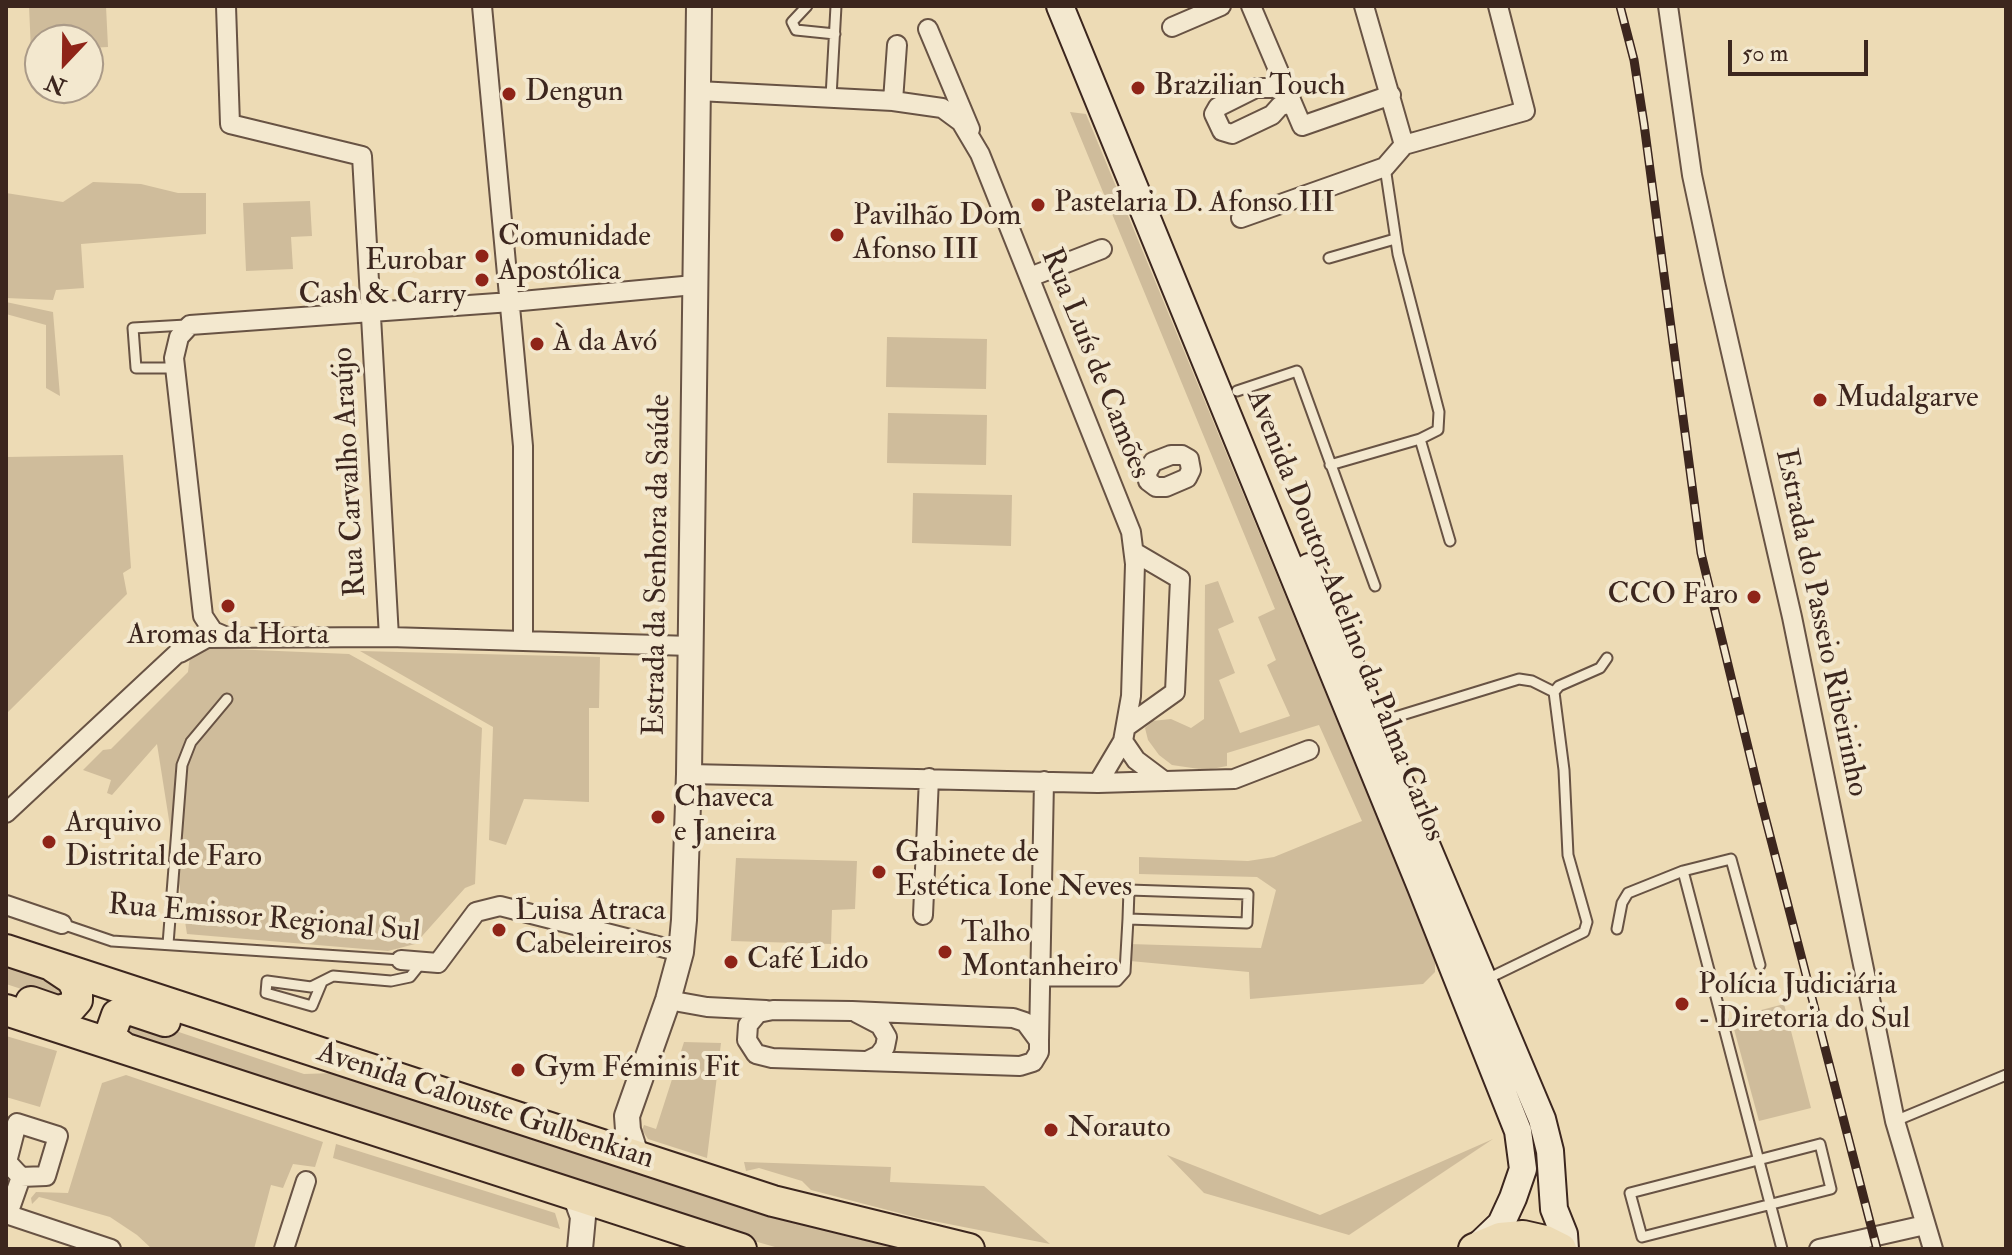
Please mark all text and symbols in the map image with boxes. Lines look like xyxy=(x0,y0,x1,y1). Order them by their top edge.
north arrow xyxy=(24,24,104,104)
scale bar xyxy=(1732,24,1872,74)
text: 50 m xyxy=(1742,38,1788,69)
text: N xyxy=(41,68,70,101)
place label: Brazilian Touch xyxy=(1154,70,1345,106)
place label: Dengun xyxy=(525,76,623,112)
marker: Brazilian Touch xyxy=(1129,79,1147,97)
marker: Dengun xyxy=(500,85,518,103)
place label: Pastelaria D. Afonso III xyxy=(1054,187,1335,223)
marker: Pastelaria D. Afonso III xyxy=(1029,196,1047,214)
place label: Pavilhão Dom Afonso III xyxy=(853,200,1021,270)
place label: Comunidade Apostólica xyxy=(498,221,651,292)
marker: Pavilhão Dom Afonso III xyxy=(828,226,846,244)
street label: Rua Luís de Camões xyxy=(1031,243,1157,485)
place label: Eurobar Cash & Carry xyxy=(298,245,466,316)
marker: Comunidade Apostólica xyxy=(473,247,491,265)
marker: Eurobar Cash & Carry xyxy=(473,271,491,289)
place label: À da Avó xyxy=(553,326,657,362)
marker: À da Avó xyxy=(528,335,546,353)
street label: Rua Carvalho Araújo xyxy=(326,346,376,598)
place label: Mudalgarve xyxy=(1836,382,1979,418)
street label: Avenida Doutor Adelino da Palma Carlos xyxy=(1237,385,1451,847)
marker: Mudalgarve xyxy=(1811,391,1829,409)
street label: Estrada da Senhora da Saúde xyxy=(638,394,680,736)
street label: Estrada do Passeio Ribeirinho xyxy=(1766,446,1874,800)
place label: CCO Faro xyxy=(1607,579,1738,615)
marker: CCO Faro xyxy=(1745,588,1763,606)
marker: Aromas da Horta xyxy=(219,597,237,615)
place label: Aromas da Horta xyxy=(127,619,329,655)
place label: Chaveca e Janeira xyxy=(674,782,776,852)
place label: Arquivo Distrital de Faro xyxy=(65,807,262,878)
marker: Chaveca e Janeira xyxy=(649,808,667,826)
marker: Arquivo Distrital de Faro xyxy=(40,833,58,851)
place label: Gabinete de Estética Ione Neves xyxy=(895,837,1132,908)
marker: Gabinete de Estética Ione Neves xyxy=(870,863,888,881)
street label: Rua Emissor Regional Sul xyxy=(106,888,422,952)
place label: Luisa Atraca Cabeleireiros xyxy=(515,895,672,966)
place label: Talho Montanheiro xyxy=(961,917,1118,988)
marker: Luisa Atraca Cabeleireiros xyxy=(490,921,508,939)
marker: Talho Montanheiro xyxy=(936,943,954,961)
place label: Café Lido xyxy=(747,944,868,980)
marker: Café Lido xyxy=(722,953,740,971)
place label: Polícia Judiciária - Diretoria do Sul xyxy=(1698,969,1910,1040)
marker: Polícia Judiciária - Diretoria do Sul xyxy=(1673,995,1691,1013)
street label: Avenida Calouste Gulbenkian xyxy=(312,1035,658,1179)
place label: Gym Féminis Fit xyxy=(534,1052,740,1088)
marker: Gym Féminis Fit xyxy=(509,1061,527,1079)
place label: Norauto xyxy=(1067,1112,1171,1148)
marker: Norauto xyxy=(1042,1121,1060,1139)

